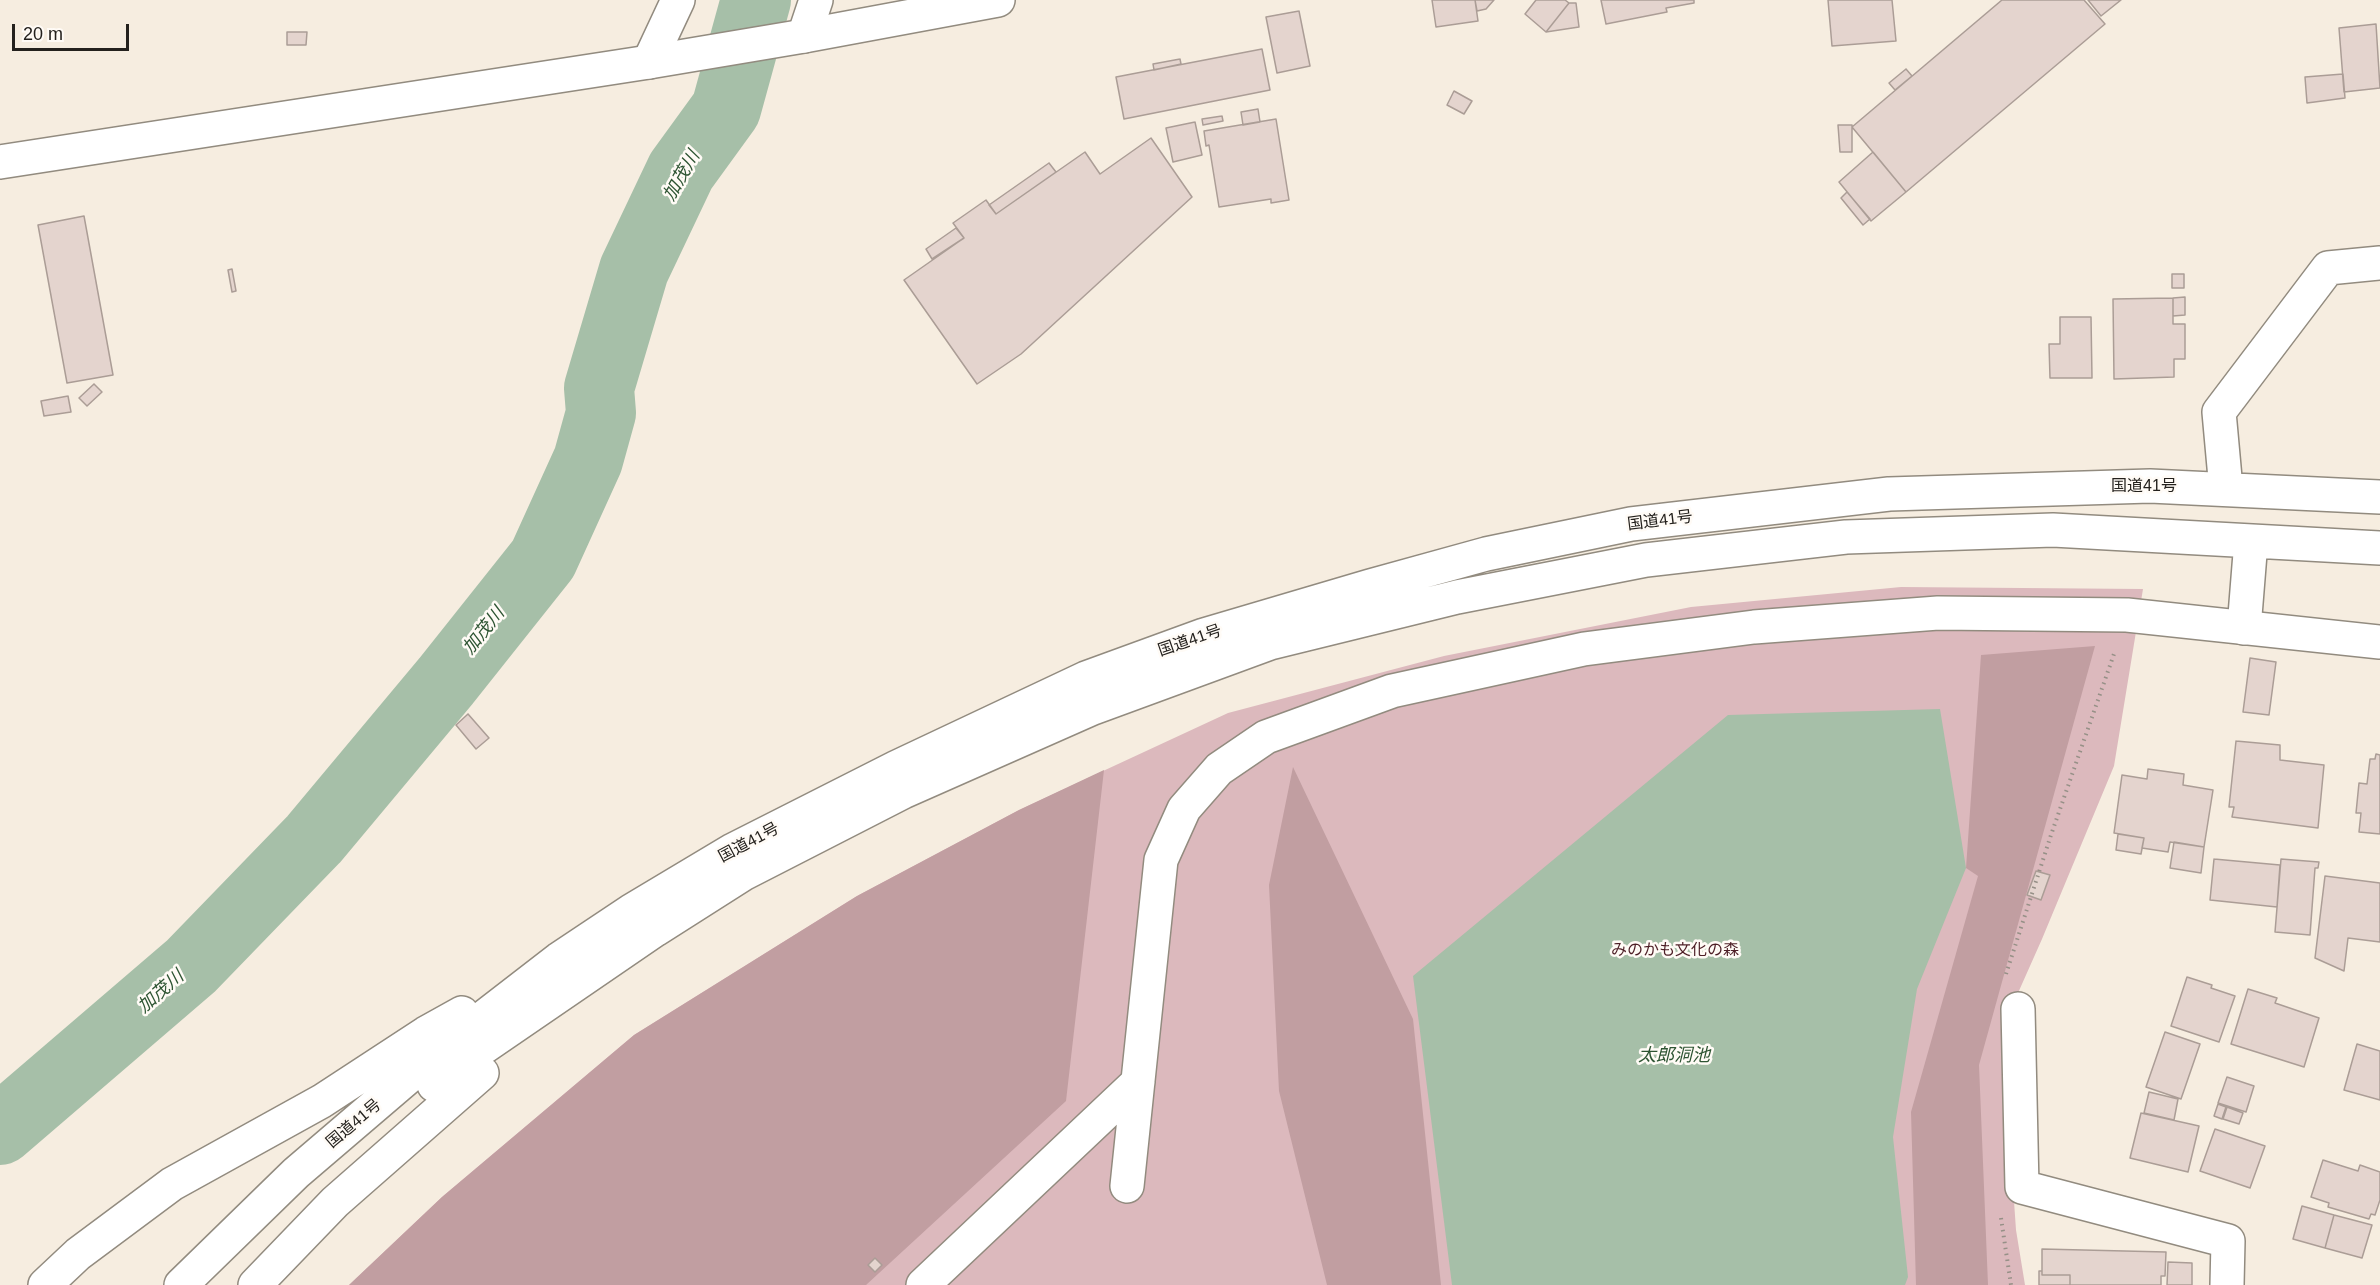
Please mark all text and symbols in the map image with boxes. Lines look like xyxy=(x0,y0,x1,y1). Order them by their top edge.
scale bar xyxy=(15,12,132,50)
text: 20 m xyxy=(23,24,63,44)
water label: 加茂川 xyxy=(659,147,705,205)
street label: 国道41号 xyxy=(2111,477,2177,497)
street label: 国道41号 xyxy=(1626,507,1694,535)
water label: 加茂川 xyxy=(459,603,509,659)
street label: 国道41号 xyxy=(1156,621,1224,661)
street label: 国道41号 xyxy=(715,819,783,867)
park label: みのかも文化の森 xyxy=(1611,941,1739,961)
water label: 加茂川 xyxy=(134,966,188,1018)
water label: 太郎洞池 xyxy=(1638,1045,1710,1067)
street label: 国道41号 xyxy=(323,1095,385,1153)

